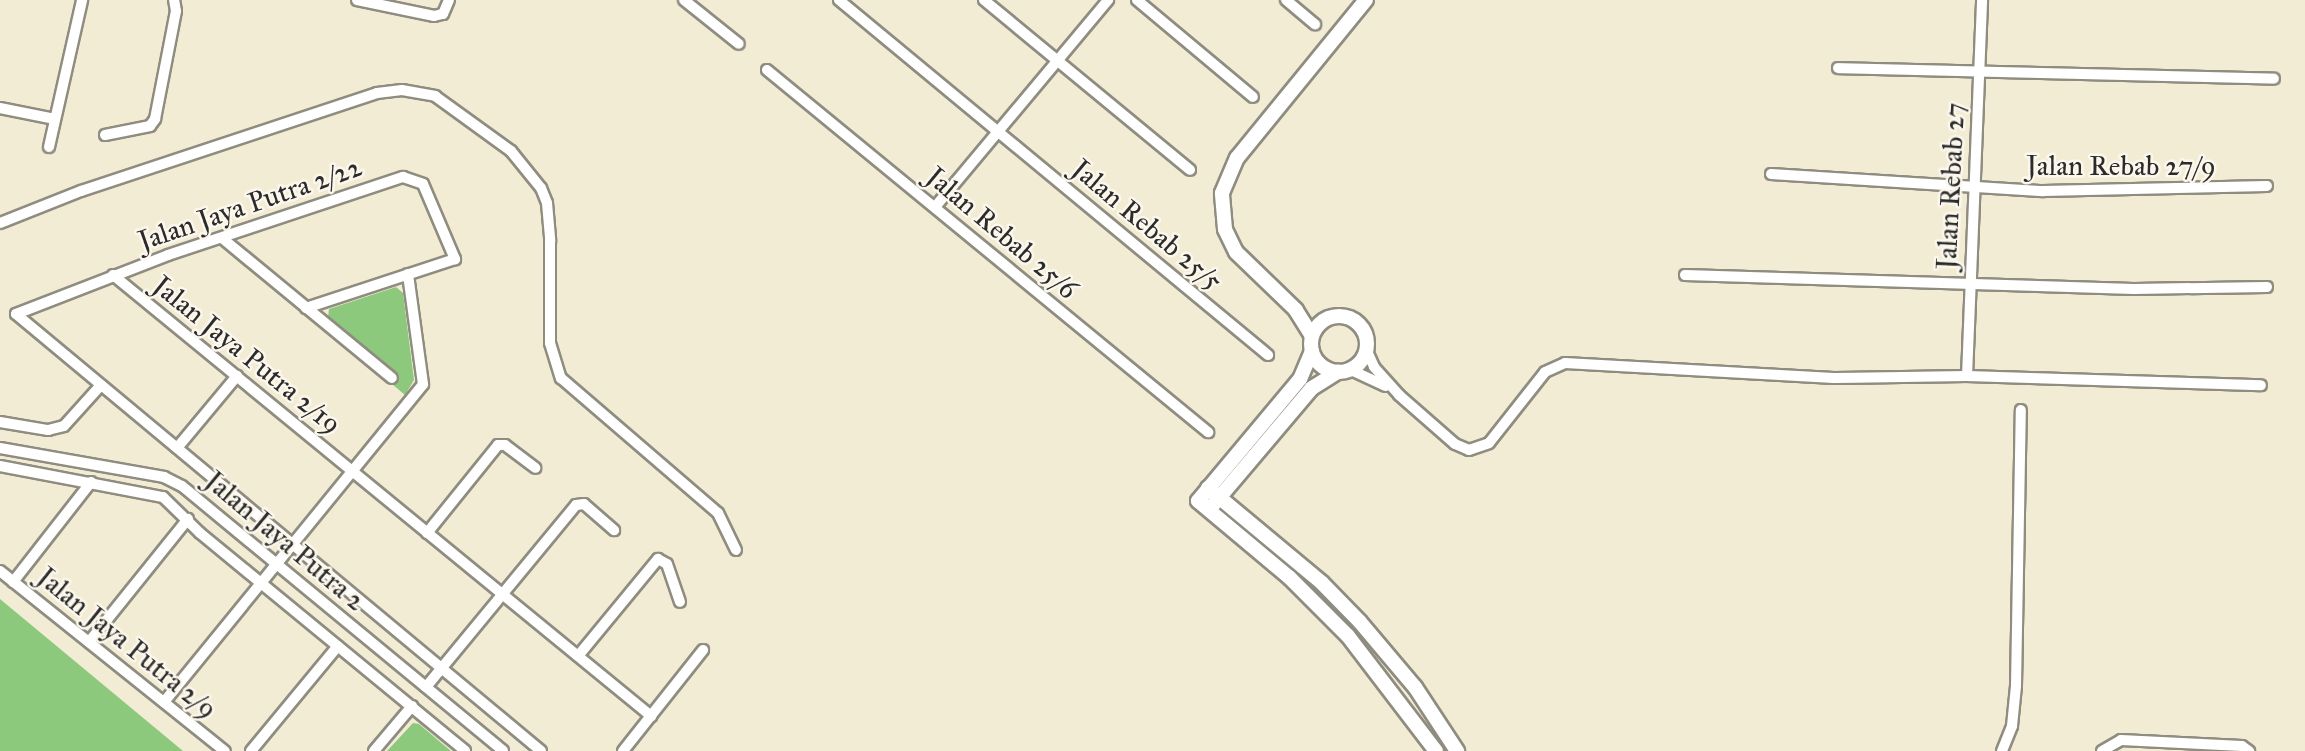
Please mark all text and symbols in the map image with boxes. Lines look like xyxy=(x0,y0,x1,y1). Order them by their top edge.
street label: Jalan Rebab 27 xyxy=(1930,102,1972,270)
street label: Jalan Rebab 27/9 xyxy=(2026,149,2216,183)
street label: Jalan Jaya Putra 2/22 xyxy=(134,150,366,258)
street label: Jalan Rebab 25/5 xyxy=(1065,152,1229,298)
street label: Jalan Rebab 25/6 xyxy=(919,160,1085,306)
street label: Jalan Jaya Putra 2/19 xyxy=(146,269,348,441)
street label: Jalan Jaya Putra 2 xyxy=(198,464,372,618)
street label: Jalan Jaya Putra 2/9 xyxy=(30,560,224,726)

